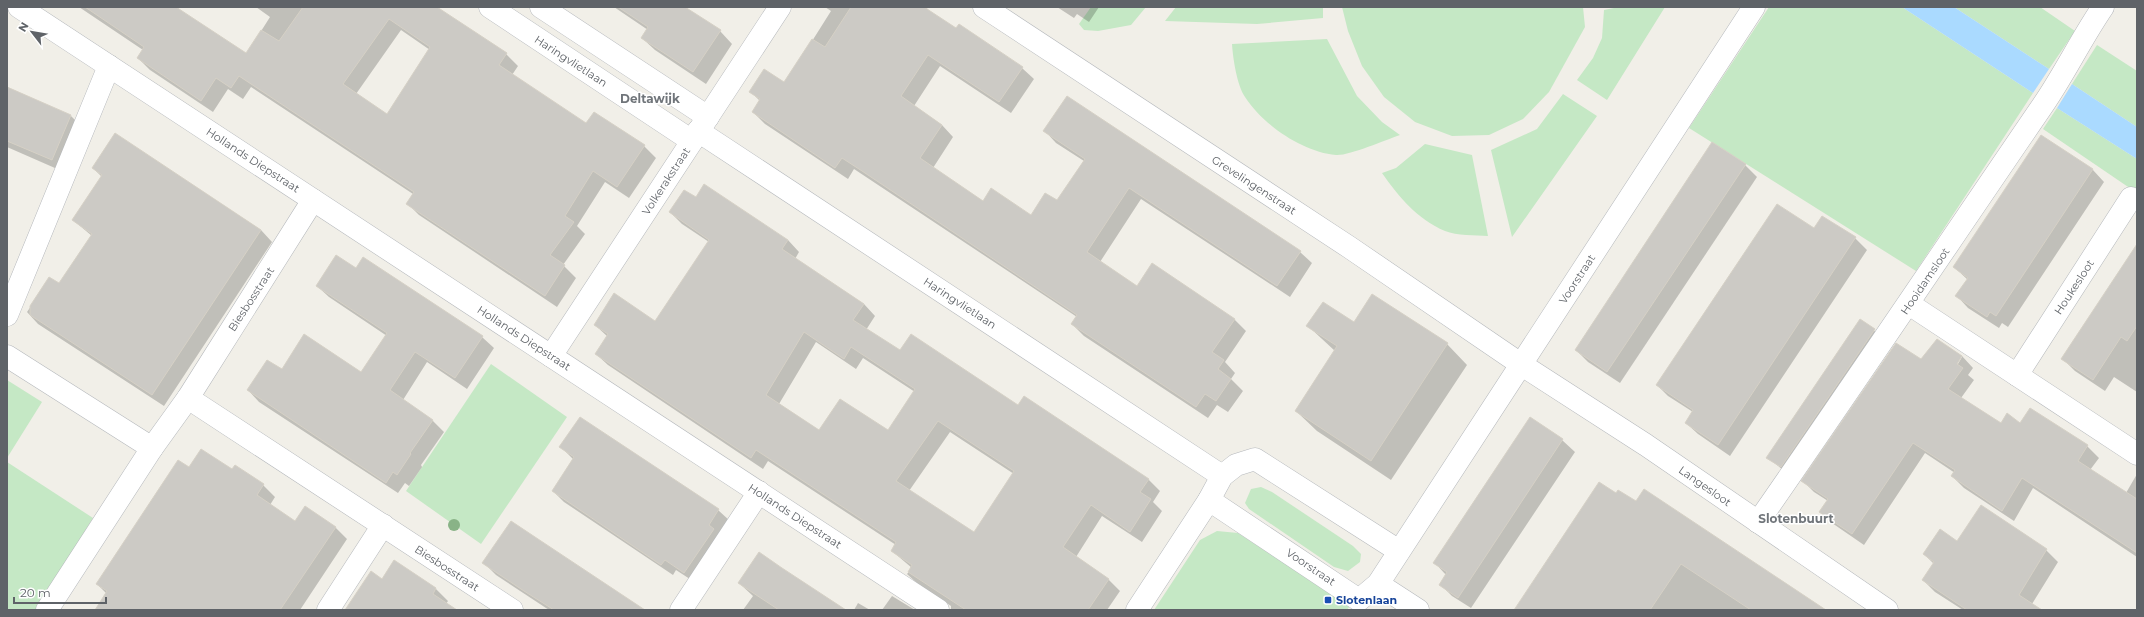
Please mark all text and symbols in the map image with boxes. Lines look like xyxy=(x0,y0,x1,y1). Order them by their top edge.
north arrow xyxy=(12,12,52,52)
text: N xyxy=(15,19,32,34)
street label: Haringvlietlaan xyxy=(532,32,610,90)
district label: Deltawijk xyxy=(620,91,680,106)
street label: Hollands Diepstraat xyxy=(204,125,303,196)
street label: Volkerakstraat xyxy=(639,144,693,218)
street label: Grevelingenstraat xyxy=(1209,152,1299,218)
street label: Hooidamsloot xyxy=(1897,244,1953,317)
street label: Voorstraat xyxy=(1556,251,1599,307)
street label: Houkesloot xyxy=(2051,256,2097,317)
street label: Biesbosstraat xyxy=(225,264,277,334)
street label: Haringvlietlaan xyxy=(921,274,999,332)
street label: Hollands Diepstraat xyxy=(475,303,574,374)
street label: Langesloot xyxy=(1676,463,1735,510)
street label: Hollands Diepstraat xyxy=(746,481,845,552)
district label: Slotenbuurt xyxy=(1758,511,1834,526)
street label: Biesbosstraat xyxy=(412,542,482,594)
street label: Voorstraat xyxy=(1284,545,1339,589)
scale bar xyxy=(14,579,106,605)
text: 20 m xyxy=(20,585,51,600)
place label: Slotenlaan xyxy=(1336,593,1397,607)
marker: Slotenlaan xyxy=(1323,595,1333,605)

